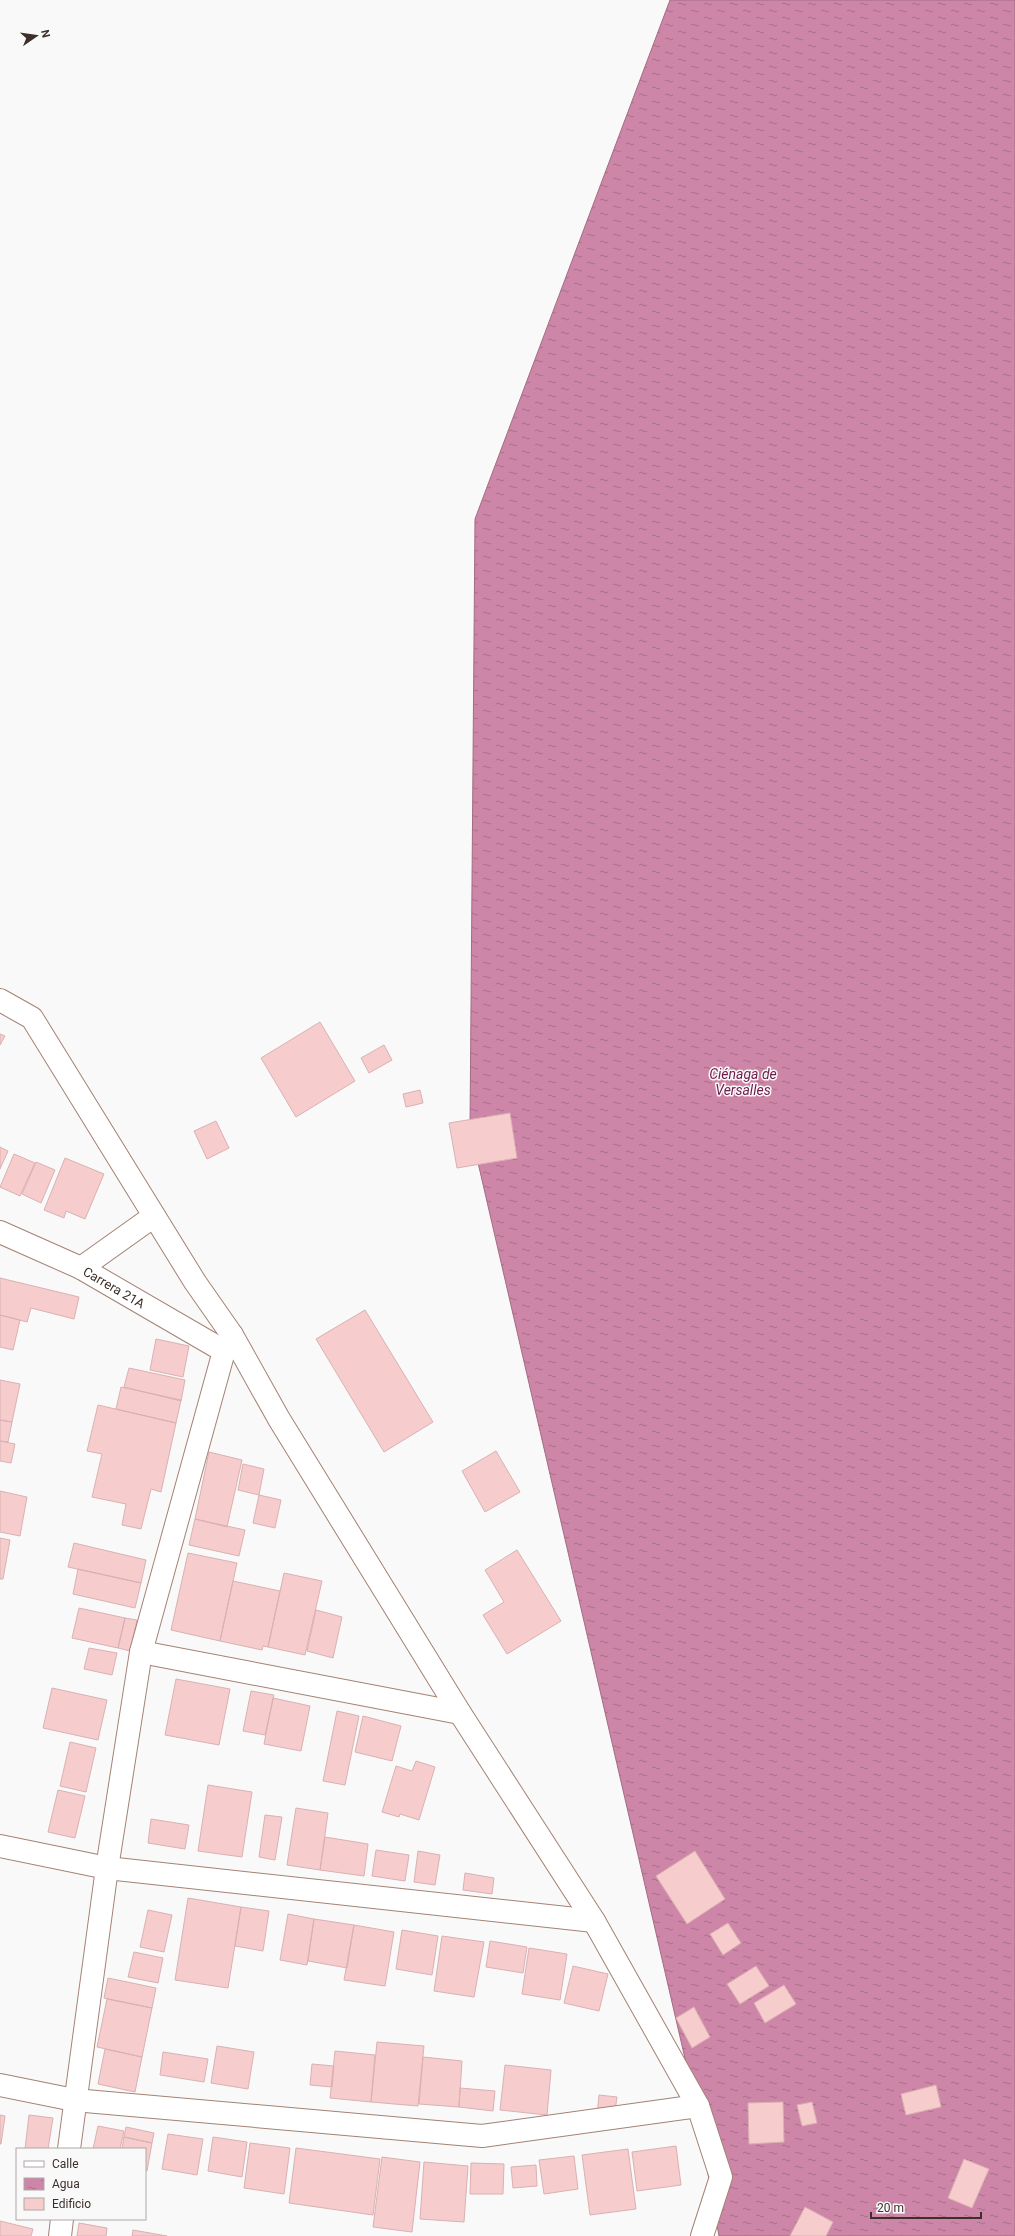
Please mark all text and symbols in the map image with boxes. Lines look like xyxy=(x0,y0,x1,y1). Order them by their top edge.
north arrow xyxy=(16,16,56,56)
text: N xyxy=(38,29,53,39)
water label: Ciénaga de Versalles xyxy=(709,1066,777,1098)
street label: Carrera 21A xyxy=(81,1264,148,1311)
legend xyxy=(16,2148,146,2220)
text: Calle xyxy=(52,2157,79,2171)
text: Agua xyxy=(52,2177,80,2191)
scale bar xyxy=(871,2194,981,2220)
text: Edificio xyxy=(52,2197,91,2211)
text: 20 m xyxy=(877,2201,904,2215)

